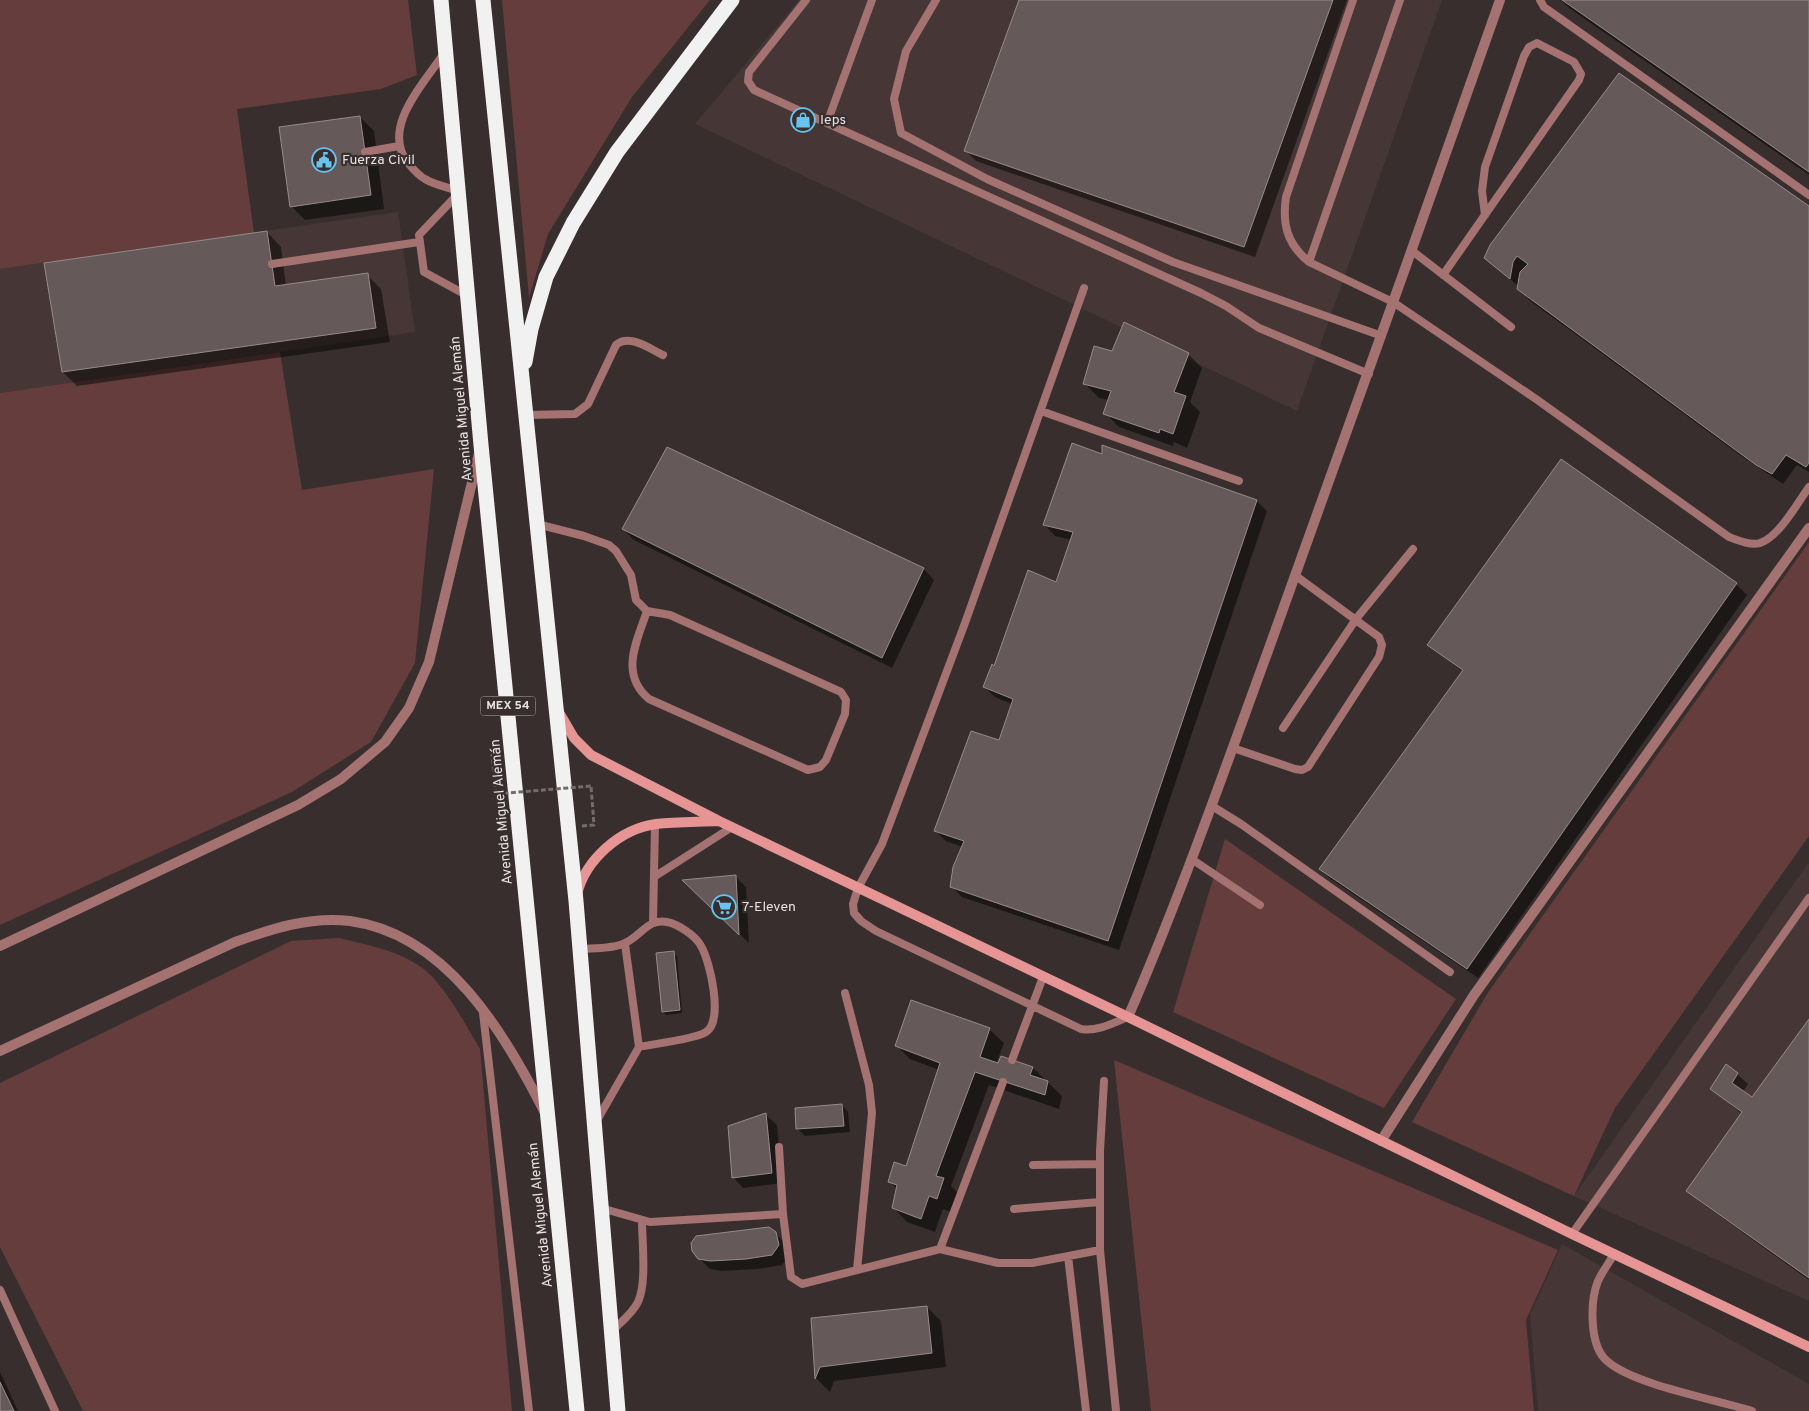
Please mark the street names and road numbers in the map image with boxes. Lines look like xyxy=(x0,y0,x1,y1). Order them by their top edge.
street label: Avenida Miguel Alemán xyxy=(447,336,477,482)
road number: MEX 54 xyxy=(480,696,536,716)
street label: Avenida Miguel Alemán xyxy=(487,739,517,885)
street label: Avenida Miguel Alemán xyxy=(525,1142,557,1288)

